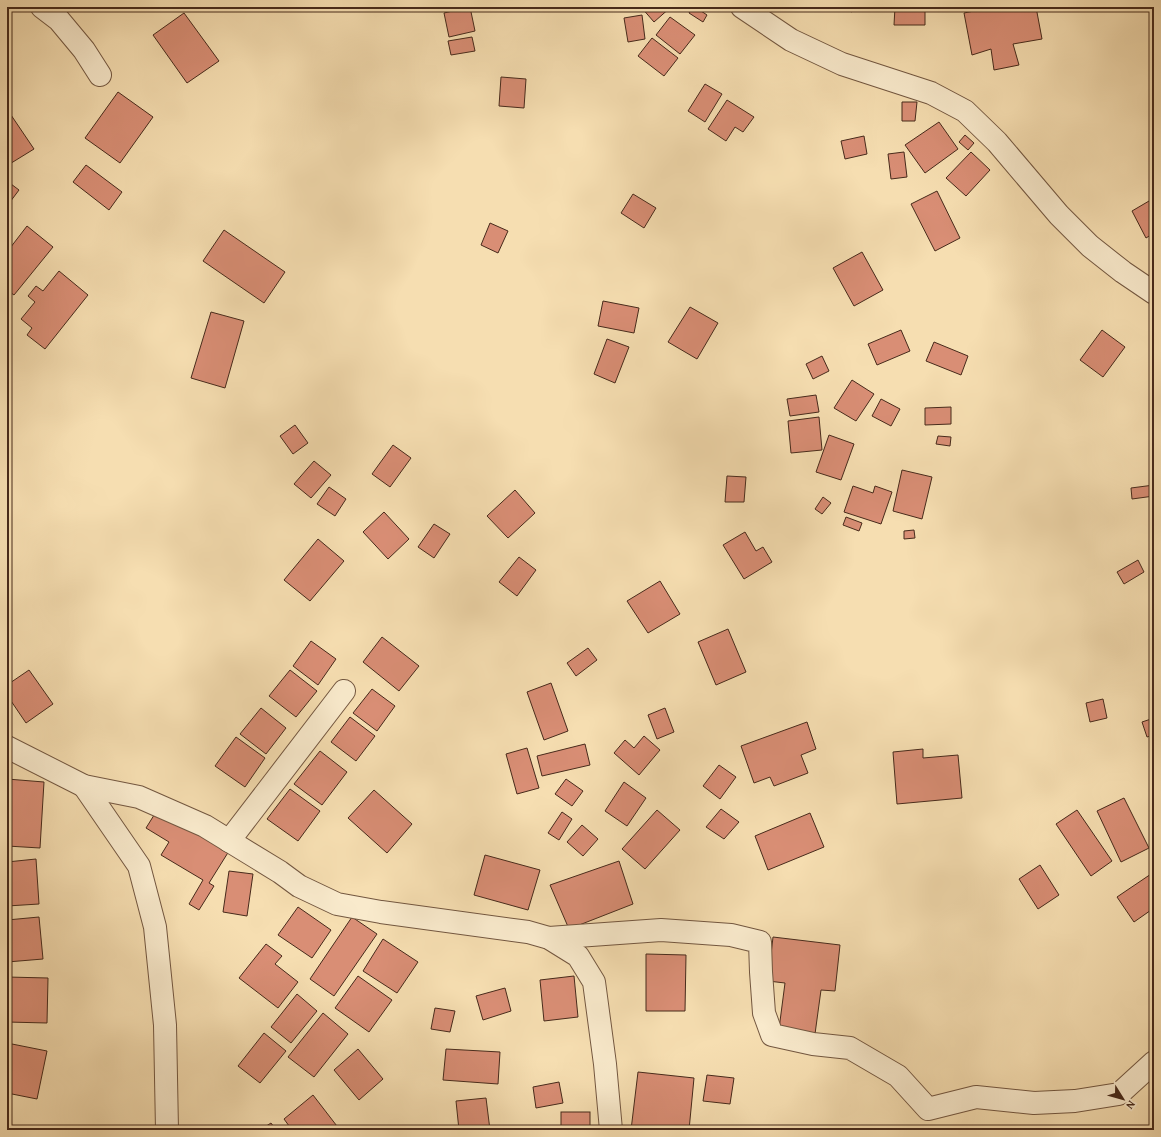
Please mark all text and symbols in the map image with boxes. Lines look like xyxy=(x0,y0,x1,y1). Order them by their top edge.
north arrow xyxy=(1103,1079,1143,1119)
text: N xyxy=(1122,1097,1140,1113)

